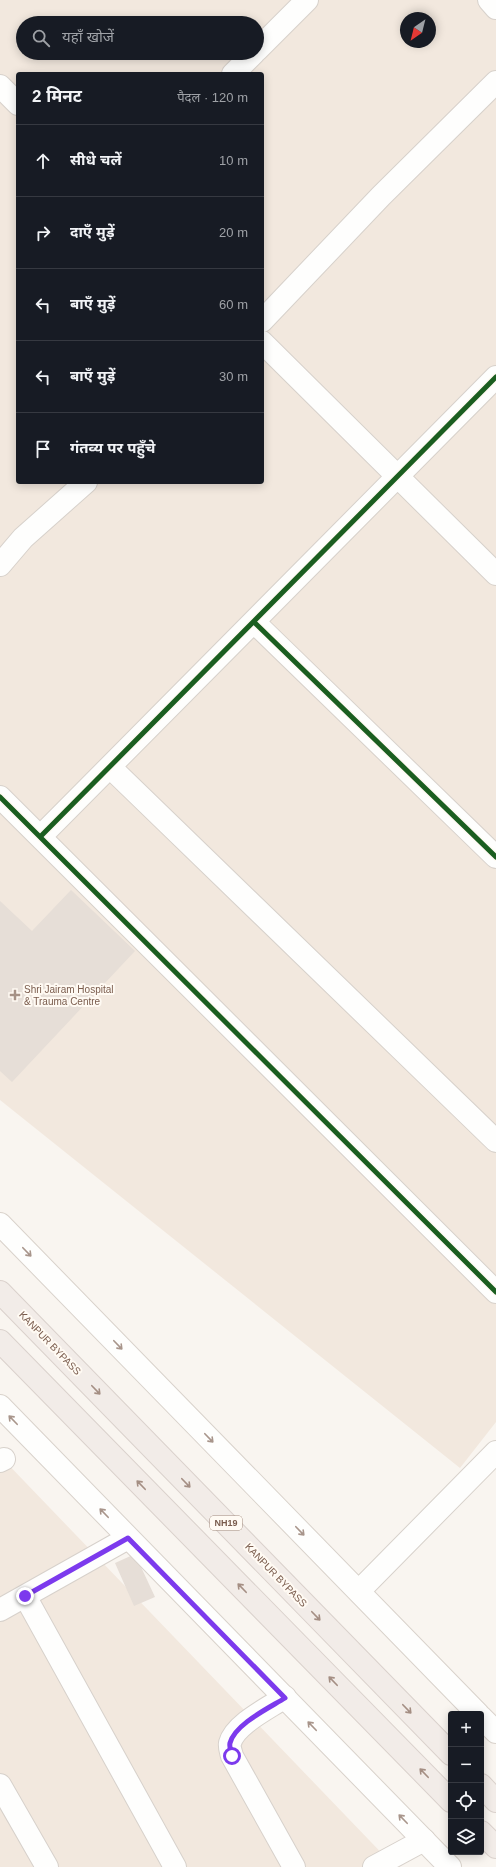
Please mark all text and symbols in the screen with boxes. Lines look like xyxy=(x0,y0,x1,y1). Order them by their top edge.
north arrow xyxy=(400,12,436,48)
search box xyxy=(16,16,264,60)
icon: search xyxy=(30,27,52,49)
text: यहाँ खोजें xyxy=(62,28,114,45)
text: 2 मिनट xyxy=(32,87,82,106)
text: पैदल · 120 m xyxy=(177,90,248,105)
icon: ahead xyxy=(32,150,54,172)
text: सीधे चलें xyxy=(70,151,121,168)
text: 10 m xyxy=(219,153,248,168)
icon: right xyxy=(32,222,54,244)
text: दाएँ मुड़ें xyxy=(70,223,114,240)
text: 20 m xyxy=(219,225,248,240)
icon: left xyxy=(32,294,54,316)
text: बाएँ मुड़ें xyxy=(70,295,115,312)
text: 60 m xyxy=(219,297,248,312)
icon: left xyxy=(32,366,54,388)
text: बाएँ मुड़ें xyxy=(70,367,115,384)
text: 30 m xyxy=(219,369,248,384)
icon: arrive xyxy=(32,438,54,460)
text: गंतव्य पर पहुँचे xyxy=(70,439,155,456)
place label: Shri Jairam Hospital & Trauma Centre xyxy=(24,984,113,1007)
marker: Shri Jairam Hospital & Trauma Centre xyxy=(9,989,21,1001)
one-way arrow xyxy=(22,1247,32,1257)
street label: KANPUR BYPASS xyxy=(17,1309,83,1377)
one-way arrow xyxy=(113,1340,123,1350)
one-way arrow xyxy=(91,1385,101,1395)
one-way arrow xyxy=(8,1415,18,1425)
one-way arrow xyxy=(204,1433,214,1443)
one-way arrow xyxy=(182,1478,191,1488)
one-way arrow xyxy=(136,1480,146,1490)
one-way arrow xyxy=(99,1508,109,1518)
road number: NH19 xyxy=(210,1516,242,1530)
one-way arrow xyxy=(295,1526,305,1536)
street label: KANPUR BYPASS xyxy=(243,1541,309,1609)
one-way arrow xyxy=(237,1583,247,1593)
route end xyxy=(16,1587,34,1605)
one-way arrow xyxy=(311,1611,321,1621)
one-way arrow xyxy=(328,1676,338,1686)
one-way arrow xyxy=(402,1704,412,1714)
map controls xyxy=(448,1711,484,1855)
button: + xyxy=(448,1711,484,1747)
one-way arrow xyxy=(308,1721,317,1731)
route start xyxy=(223,1747,241,1765)
button: − xyxy=(448,1747,484,1783)
one-way arrow xyxy=(419,1768,429,1778)
button: locate xyxy=(448,1783,484,1819)
one-way arrow xyxy=(398,1814,408,1824)
button: layers xyxy=(448,1819,484,1855)

